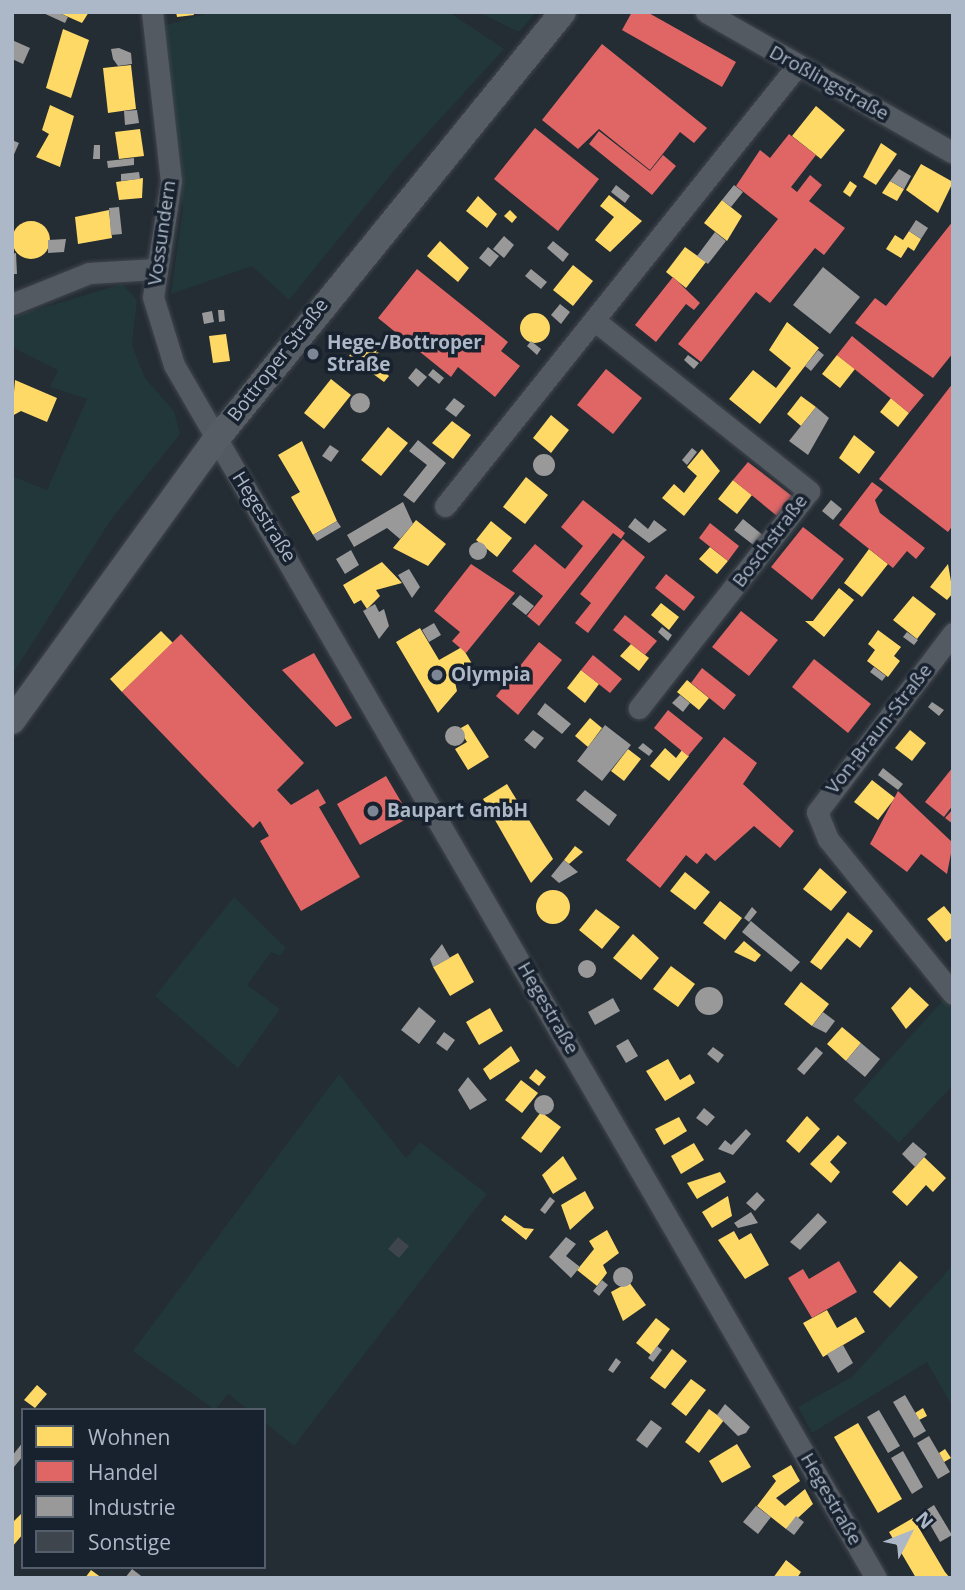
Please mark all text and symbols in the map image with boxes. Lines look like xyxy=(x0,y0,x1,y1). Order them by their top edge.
street label: Droßlingstraße xyxy=(765,41,893,125)
street label: Vossundern xyxy=(143,179,181,287)
street label: Bottroper Straße xyxy=(223,294,333,426)
place label: Hege-/Bottroper Straße xyxy=(327,332,482,376)
marker: Hege-/Bottroper Straße xyxy=(305,346,321,362)
street label: Hegestraße xyxy=(227,468,301,566)
street label: Boschstraße xyxy=(728,490,812,592)
street label: Von-Braun-Straße xyxy=(821,660,937,798)
place label: Olympia xyxy=(451,664,531,686)
marker: Olympia xyxy=(429,667,445,683)
place label: Baupart GmbH xyxy=(387,800,528,822)
marker: Baupart GmbH xyxy=(365,803,381,819)
street label: Hegestraße xyxy=(513,958,583,1058)
legend xyxy=(21,1408,266,1569)
text: Wohnen xyxy=(88,1423,170,1451)
street label: Hegestraße xyxy=(796,1449,866,1549)
text: Handel xyxy=(88,1458,158,1486)
text: Industrie xyxy=(88,1493,176,1521)
north arrow xyxy=(874,1499,944,1569)
text: N xyxy=(910,1506,939,1534)
text: Sonstige xyxy=(88,1528,171,1556)

